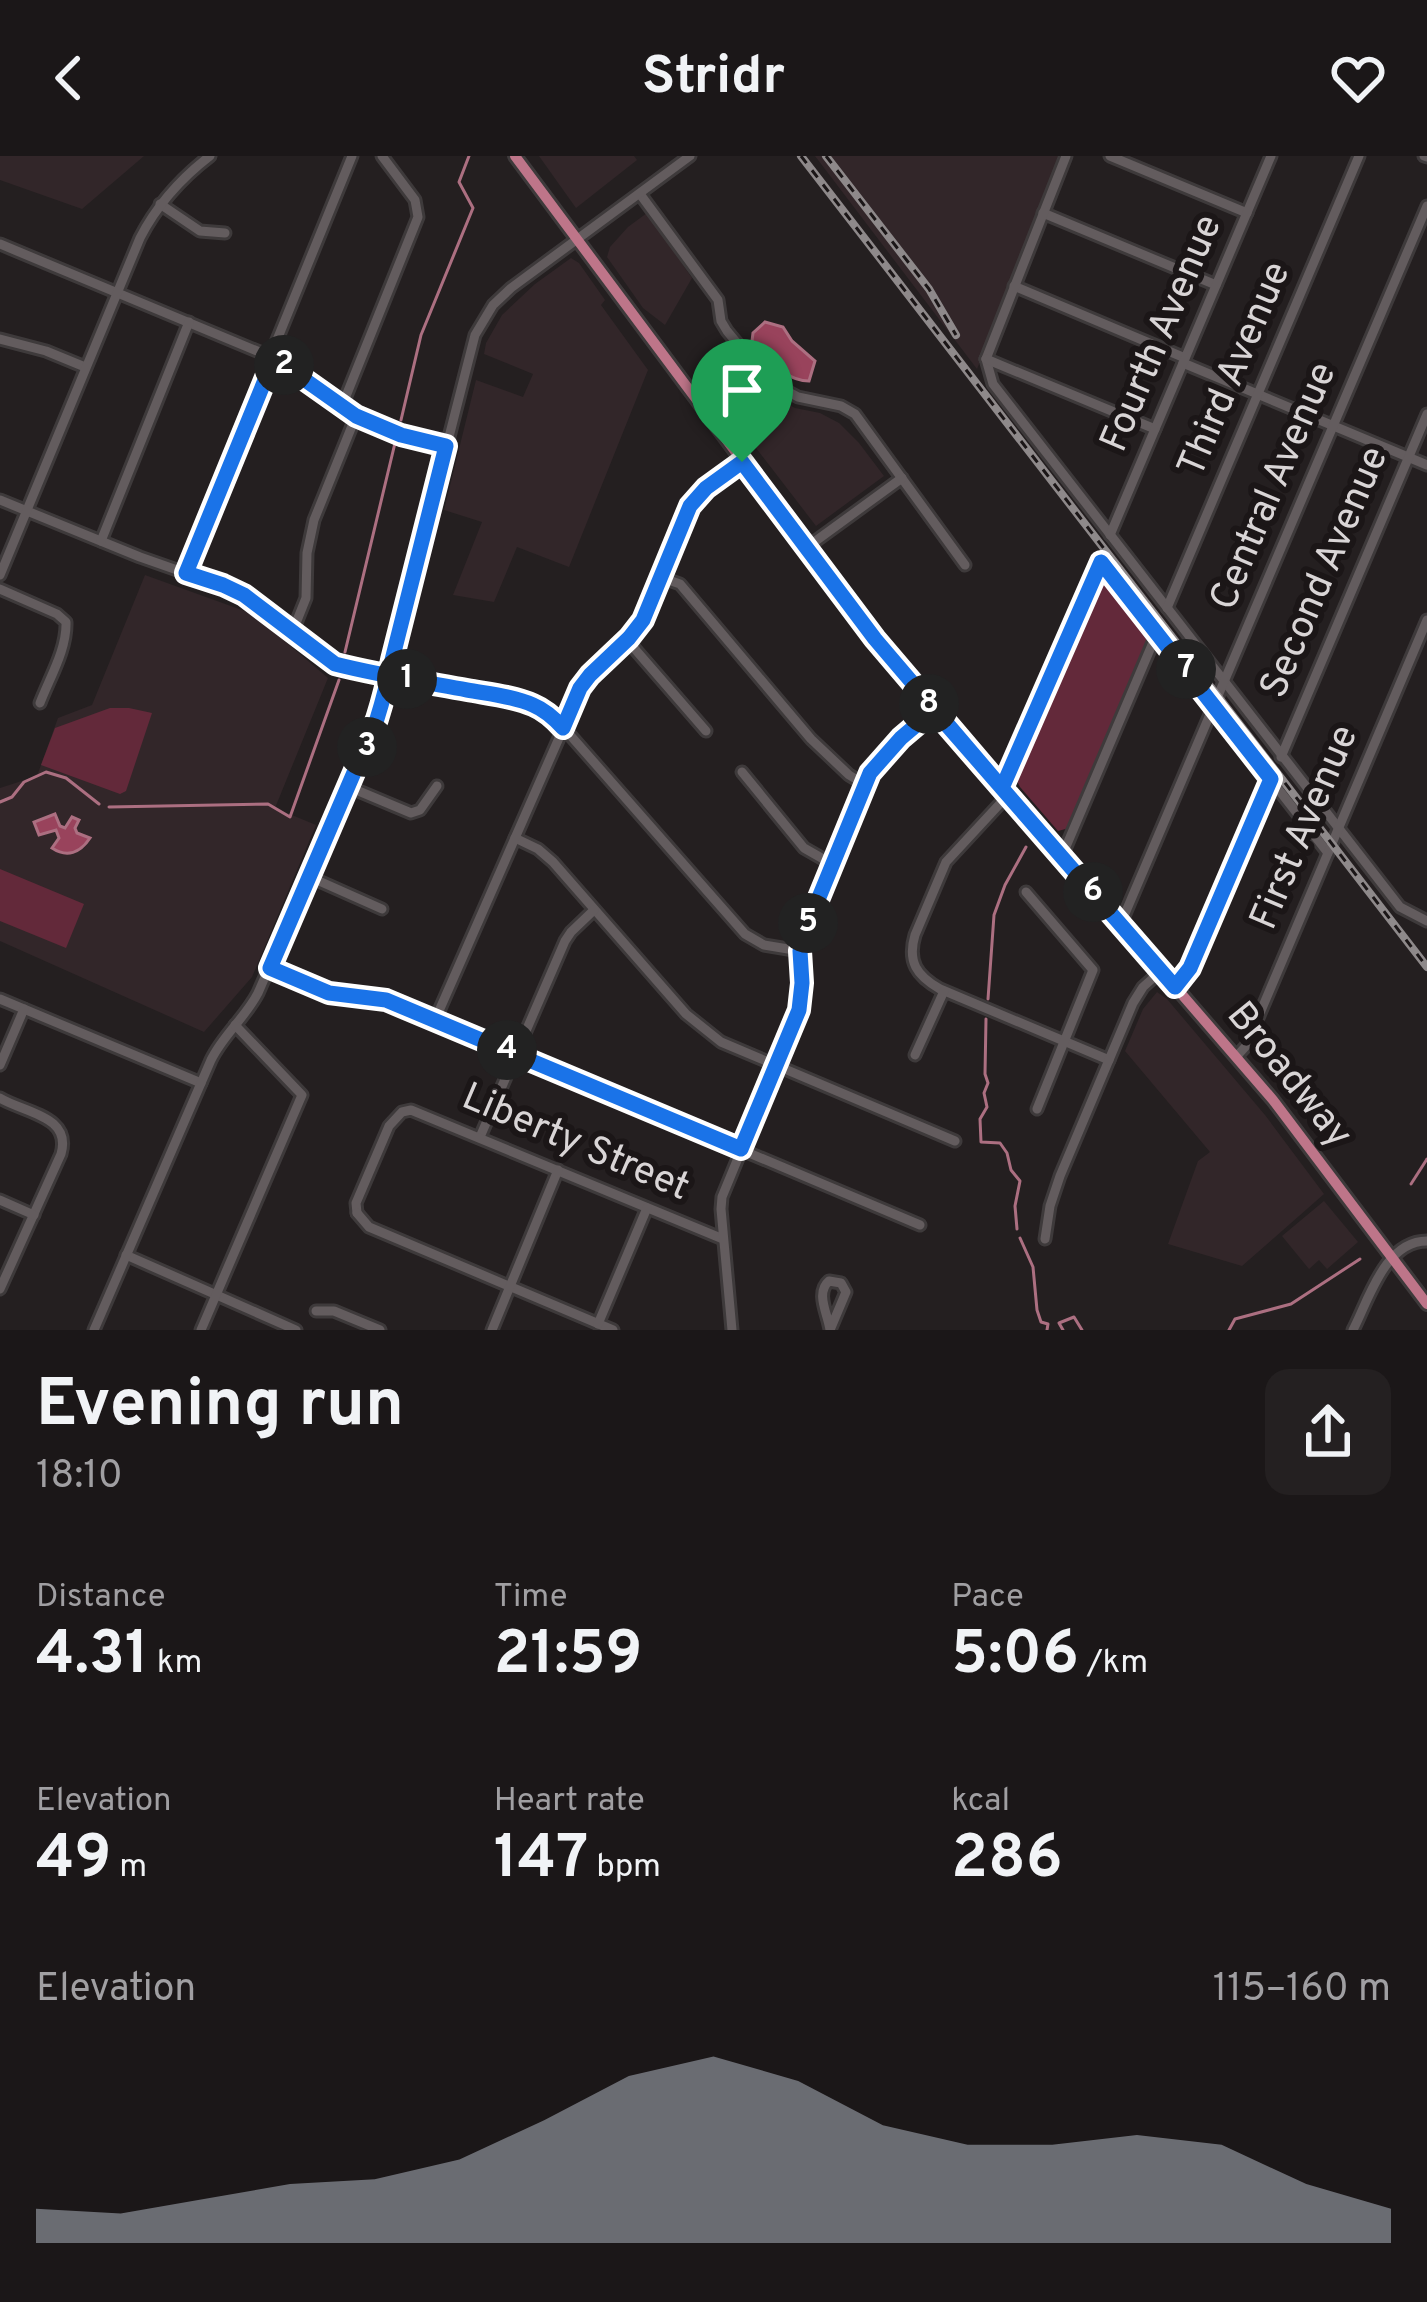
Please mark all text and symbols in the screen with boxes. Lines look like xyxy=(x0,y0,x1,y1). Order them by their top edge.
text: Stridr xyxy=(642,44,785,113)
icon: back xyxy=(36,45,102,111)
icon: heart xyxy=(1325,45,1391,111)
street label: Fourth Avenue xyxy=(1091,208,1235,460)
street label: Third Avenue xyxy=(1169,255,1303,485)
pin: 2 xyxy=(254,335,314,395)
pin xyxy=(691,339,793,462)
text: 2 xyxy=(274,344,294,386)
street label: Central Avenue xyxy=(1201,356,1349,618)
icon: arrive xyxy=(709,357,775,423)
street label: Second Avenue xyxy=(1251,440,1401,706)
pin: 7 xyxy=(1156,639,1216,699)
text: 7 xyxy=(1177,648,1195,690)
pin: 1 xyxy=(377,649,437,709)
text: 1 xyxy=(400,658,414,700)
pin: 8 xyxy=(899,674,959,734)
text: 8 xyxy=(919,683,939,725)
pin: 3 xyxy=(337,717,397,777)
street label: First Avenue xyxy=(1241,718,1371,938)
text: 3 xyxy=(357,726,377,768)
pin: 6 xyxy=(1063,862,1123,922)
text: 6 xyxy=(1083,871,1103,913)
pin: 5 xyxy=(778,893,838,953)
text: 5 xyxy=(798,902,818,944)
street label: Broadway xyxy=(1214,993,1362,1159)
pin: 4 xyxy=(477,1020,537,1080)
text: 4 xyxy=(496,1029,518,1071)
street label: Liberty Street xyxy=(454,1074,696,1214)
text: Evening run xyxy=(36,1366,404,1449)
button: share xyxy=(1265,1369,1391,1495)
text: 18:10 xyxy=(36,1453,123,1502)
text: Distance xyxy=(36,1577,166,1619)
text: Time xyxy=(494,1577,567,1619)
text: Pace xyxy=(951,1577,1024,1619)
text: 4.31 xyxy=(36,1619,149,1695)
text: 21:59 xyxy=(494,1619,643,1695)
text: 5:06 xyxy=(951,1619,1079,1695)
text: km xyxy=(149,1643,202,1685)
text: /km xyxy=(1079,1643,1148,1685)
text: Elevation xyxy=(36,1781,172,1823)
text: Heart rate xyxy=(494,1781,645,1823)
text: kcal xyxy=(951,1781,1010,1823)
text: 49 xyxy=(36,1823,111,1899)
text: 147 xyxy=(494,1823,589,1899)
text: 286 xyxy=(951,1823,1063,1899)
text: m xyxy=(111,1847,147,1889)
text: bpm xyxy=(589,1847,661,1889)
text: Elevation xyxy=(36,1966,196,2015)
text: 115–160 m xyxy=(1213,1966,1391,2015)

